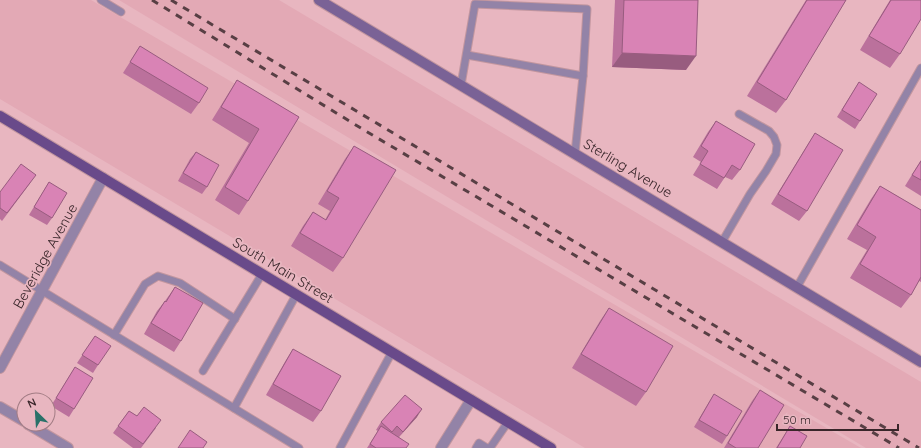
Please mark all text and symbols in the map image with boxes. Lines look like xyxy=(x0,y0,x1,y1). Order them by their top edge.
street label: Sterling Avenue xyxy=(580,134,676,202)
street label: Beveridge Avenue xyxy=(9,200,81,312)
street label: South Main Street xyxy=(229,233,337,307)
north arrow xyxy=(16,392,56,432)
text: N xyxy=(25,395,38,411)
scale bar xyxy=(777,406,898,432)
text: 50 m xyxy=(783,412,811,427)

